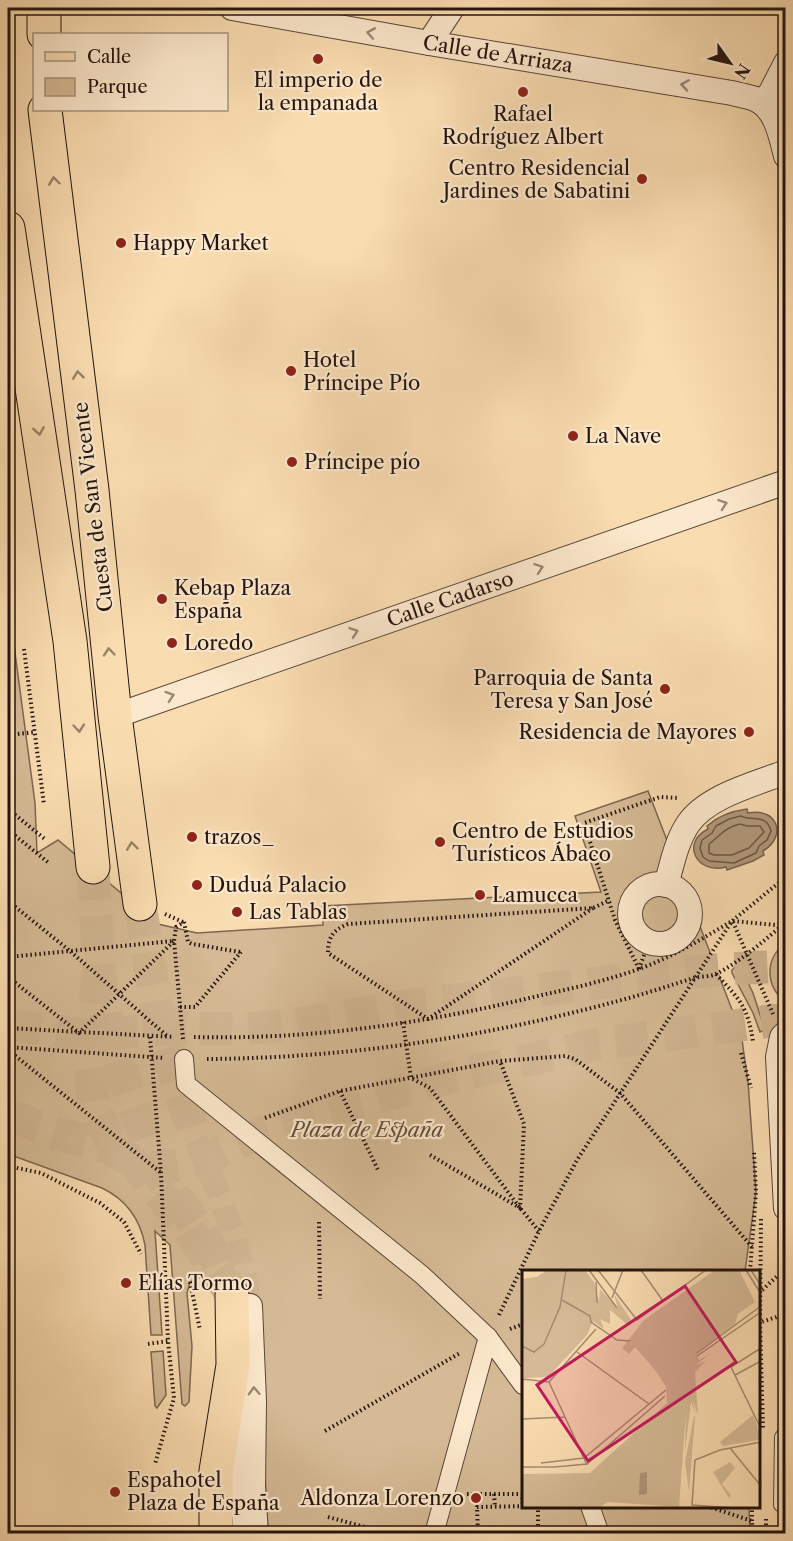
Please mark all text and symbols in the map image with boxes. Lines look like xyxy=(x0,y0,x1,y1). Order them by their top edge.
one-way arrow xyxy=(367,27,377,40)
street label: Calle de Arriaza xyxy=(421,30,575,78)
legend xyxy=(33,33,228,111)
north arrow xyxy=(700,33,760,93)
text: Calle xyxy=(87,46,131,68)
marker: El imperio de la empanada xyxy=(311,52,325,66)
text: N xyxy=(730,60,755,83)
place label: El imperio de la empanada xyxy=(254,68,382,115)
text: Parque xyxy=(87,76,148,98)
one-way arrow xyxy=(681,80,690,92)
marker: Rafael Rodríguez Albert xyxy=(516,85,530,99)
place label: Rafael Rodríguez Albert xyxy=(442,102,604,149)
place label: Centro Residencial Jardines de Sabatini xyxy=(440,156,630,203)
marker: Centro Residencial Jardines de Sabatini xyxy=(635,172,649,186)
one-way arrow xyxy=(48,177,60,186)
place label: Happy Market xyxy=(133,231,269,255)
marker: Happy Market xyxy=(114,236,128,250)
place label: Hotel Príncipe Pío xyxy=(303,348,420,395)
marker: Hotel Príncipe Pío xyxy=(284,364,298,378)
one-way arrow xyxy=(72,370,84,380)
street label: Cuesta de San Vicente xyxy=(68,401,118,613)
place label: La Nave xyxy=(585,424,661,448)
one-way arrow xyxy=(33,426,45,435)
marker: La Nave xyxy=(566,429,580,443)
place label: Príncipe pío xyxy=(304,450,420,474)
marker: Príncipe pío xyxy=(285,455,299,469)
one-way arrow xyxy=(717,498,728,511)
one-way arrow xyxy=(533,562,544,575)
street label: Calle Cadarso xyxy=(383,566,517,632)
place label: Kebap Plaza España xyxy=(174,576,292,623)
marker: Kebap Plaza España xyxy=(155,592,169,606)
one-way arrow xyxy=(349,626,359,639)
place label: Loredo xyxy=(184,631,253,655)
marker: Loredo xyxy=(165,636,179,650)
one-way arrow xyxy=(103,648,116,657)
place label: Parroquia de Santa Teresa y San José xyxy=(473,666,653,713)
marker: Parroquia de Santa Teresa y San José xyxy=(658,682,672,696)
one-way arrow xyxy=(164,691,175,703)
place label: Residencia de Mayores xyxy=(519,720,737,744)
one-way arrow xyxy=(72,723,85,732)
marker: Residencia de Mayores xyxy=(742,725,756,739)
place label: Centro de Estudios Turísticos Ábaco xyxy=(452,819,634,866)
place label: trazos_ xyxy=(204,825,275,849)
marker: trazos_ xyxy=(185,830,199,844)
marker: Centro de Estudios Turísticos Ábaco xyxy=(433,835,447,849)
one-way arrow xyxy=(126,841,139,850)
place label: Duduá Palacio xyxy=(209,873,346,897)
marker: Duduá Palacio xyxy=(190,878,204,892)
place label: Lamucca xyxy=(492,883,579,907)
marker: Lamucca xyxy=(473,888,487,902)
place label: Las Tablas xyxy=(249,900,347,924)
marker: Las Tablas xyxy=(230,905,244,919)
park label: Plaza de España xyxy=(289,1118,443,1142)
inset map xyxy=(522,1270,760,1508)
place label: Elías Tormo xyxy=(138,1271,253,1295)
marker: Elías Tormo xyxy=(119,1276,133,1290)
one-way arrow xyxy=(248,1387,260,1396)
place label: Espahotel Plaza de España xyxy=(127,1468,280,1515)
marker: Espahotel Plaza de España xyxy=(108,1485,122,1499)
place label: Aldonza Lorenzo xyxy=(300,1486,464,1510)
marker: Aldonza Lorenzo xyxy=(469,1491,483,1505)

